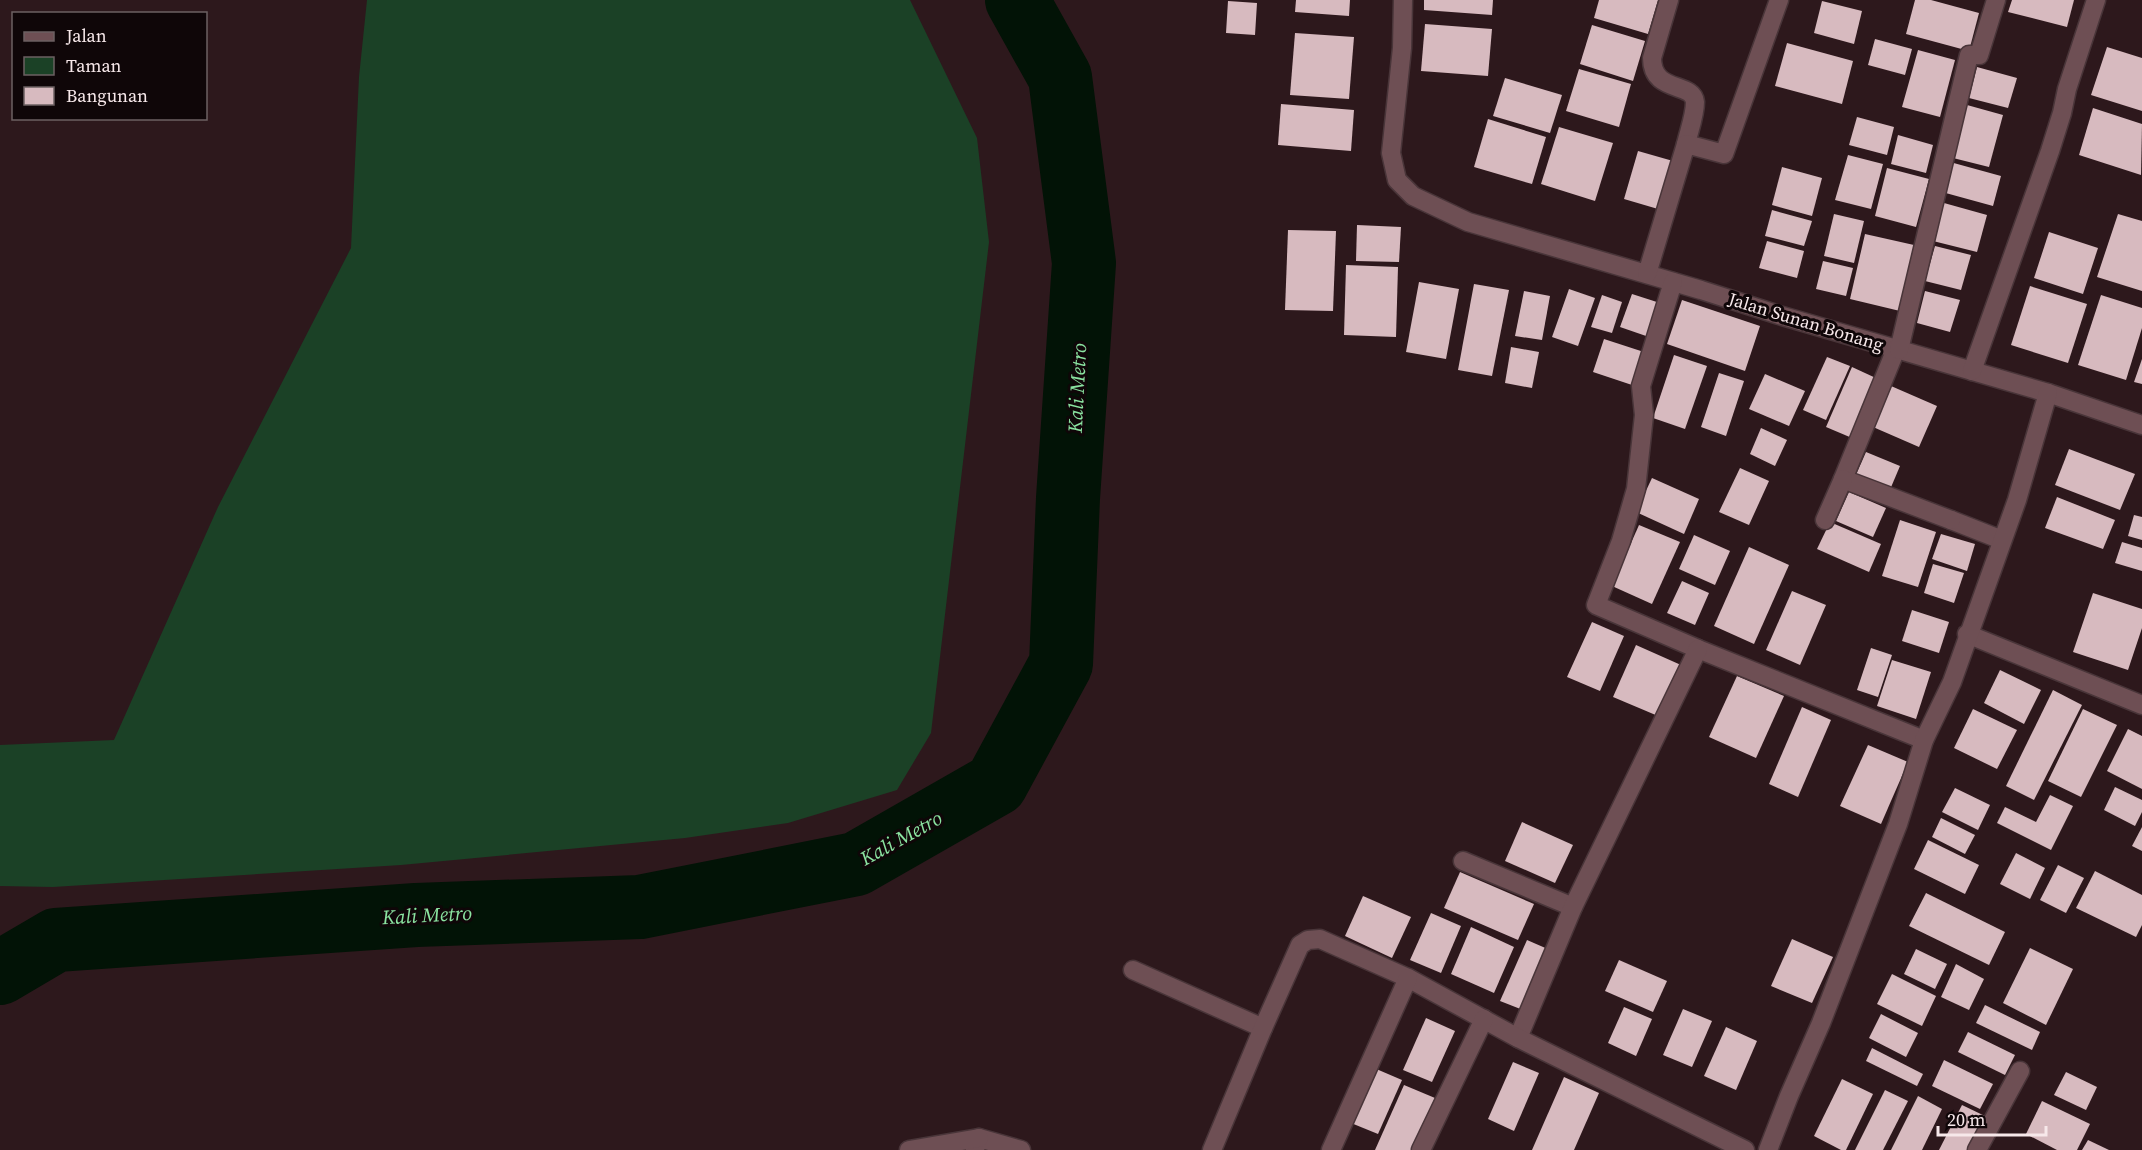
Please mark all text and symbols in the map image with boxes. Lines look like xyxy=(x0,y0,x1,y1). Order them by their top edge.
legend xyxy=(12,12,207,120)
text: Jalan xyxy=(65,23,107,48)
text: Taman xyxy=(66,53,121,78)
text: Bangunan xyxy=(66,83,148,108)
street label: Jalan Sunan Bonang xyxy=(1725,286,1887,357)
water label: Kali Metro xyxy=(1061,342,1093,435)
water label: Kali Metro xyxy=(854,804,947,873)
water label: Kali Metro xyxy=(380,899,473,931)
scale bar xyxy=(1938,1099,2046,1137)
text: 20 m xyxy=(1947,1107,1985,1132)

